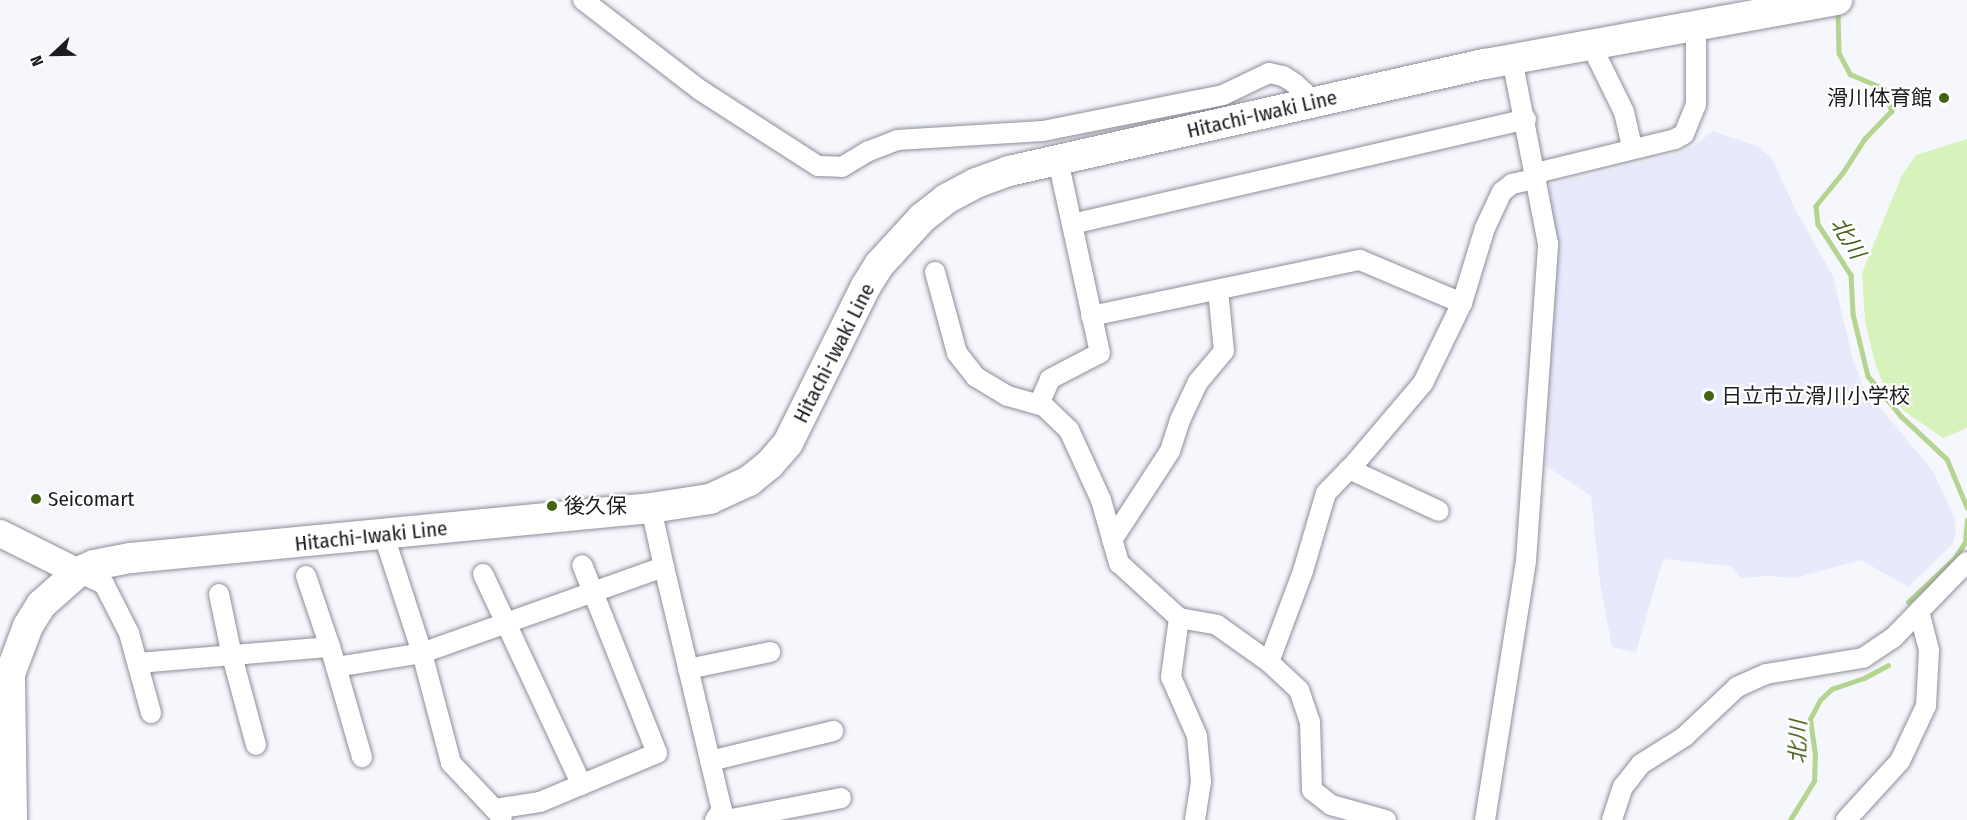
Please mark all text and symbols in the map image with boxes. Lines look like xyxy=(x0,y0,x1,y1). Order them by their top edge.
north arrow xyxy=(24,24,84,84)
text: N xyxy=(26,53,47,69)
street label: Hitachi-Iwaki Line xyxy=(1184,84,1340,144)
place label: 滑川体育館 xyxy=(1827,85,1932,111)
marker: 滑川体育館 xyxy=(1937,91,1951,105)
water label: 北川 xyxy=(1825,212,1871,264)
street label: Hitachi-Iwaki Line xyxy=(788,279,880,427)
place label: 日立市立滑川小学校 xyxy=(1721,383,1910,409)
marker: 日立市立滑川小学校 xyxy=(1702,389,1716,403)
place label: Seicomart xyxy=(48,486,134,512)
marker: Seicomart xyxy=(29,492,43,506)
place label: 後久保 xyxy=(564,493,627,519)
marker: 後久保 xyxy=(545,499,559,513)
street label: Hitachi-Iwaki Line xyxy=(293,515,449,557)
water label: 北川 xyxy=(1784,720,1812,764)

